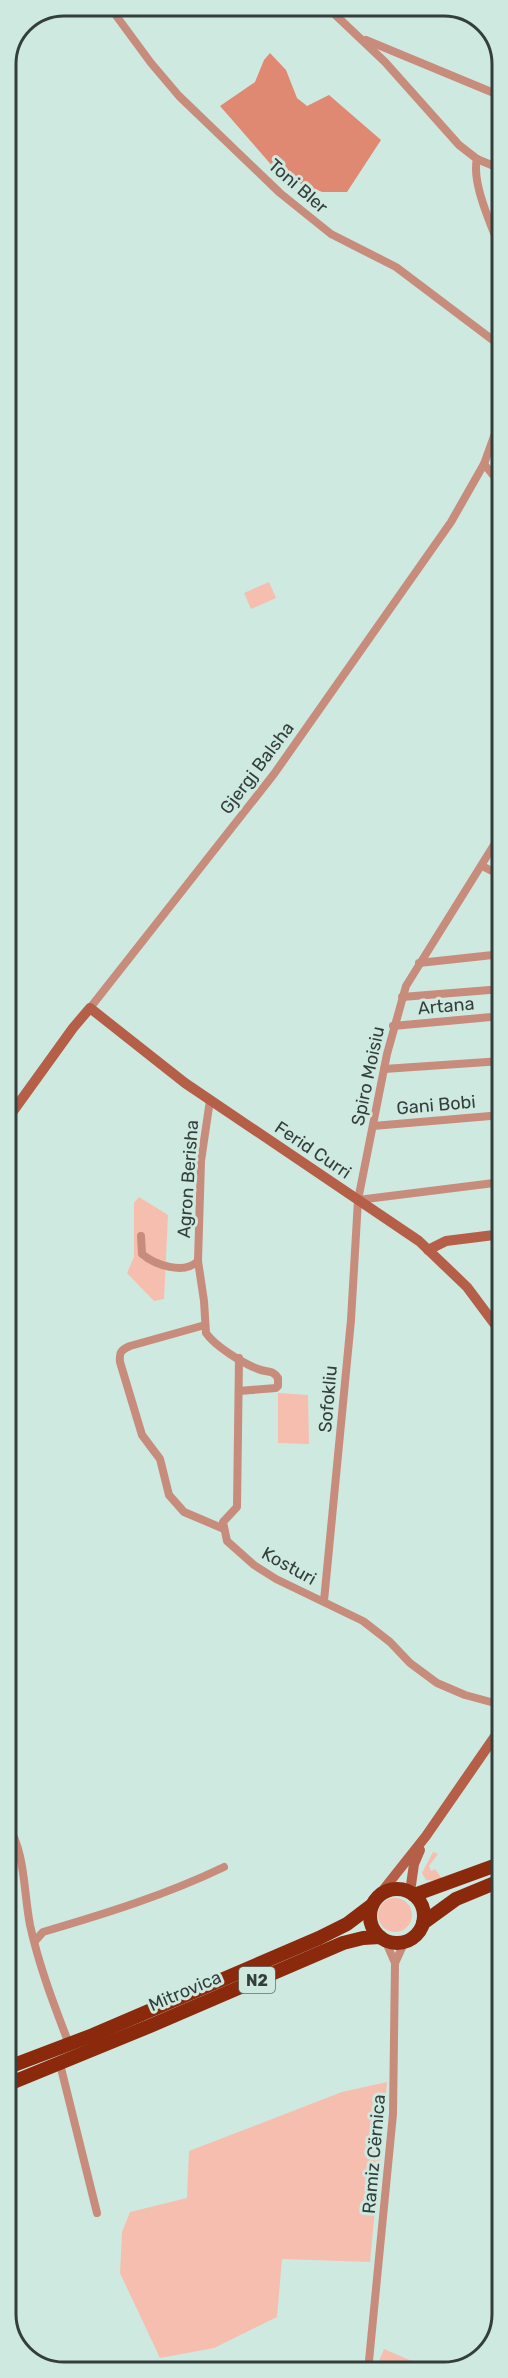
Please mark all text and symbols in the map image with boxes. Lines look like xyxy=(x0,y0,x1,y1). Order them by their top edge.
street label: Toni Bler xyxy=(264,154,333,218)
street label: Gjergj Balsha xyxy=(215,718,299,818)
street label: Artana xyxy=(417,993,475,1019)
street label: Spiro Moisiu xyxy=(347,1024,389,1128)
street label: Gani Bobi xyxy=(396,1091,476,1119)
street label: Ferid Curri xyxy=(271,1116,355,1184)
street label: Agron Berisha xyxy=(173,1119,203,1239)
street label: Sofokliu xyxy=(314,1364,342,1434)
street label: Kosturi xyxy=(258,1542,320,1590)
street label: Mitrovica xyxy=(145,1966,225,2016)
road number: N2 xyxy=(239,1967,275,1993)
street label: Ramiz Cërnica xyxy=(358,2093,390,2215)

